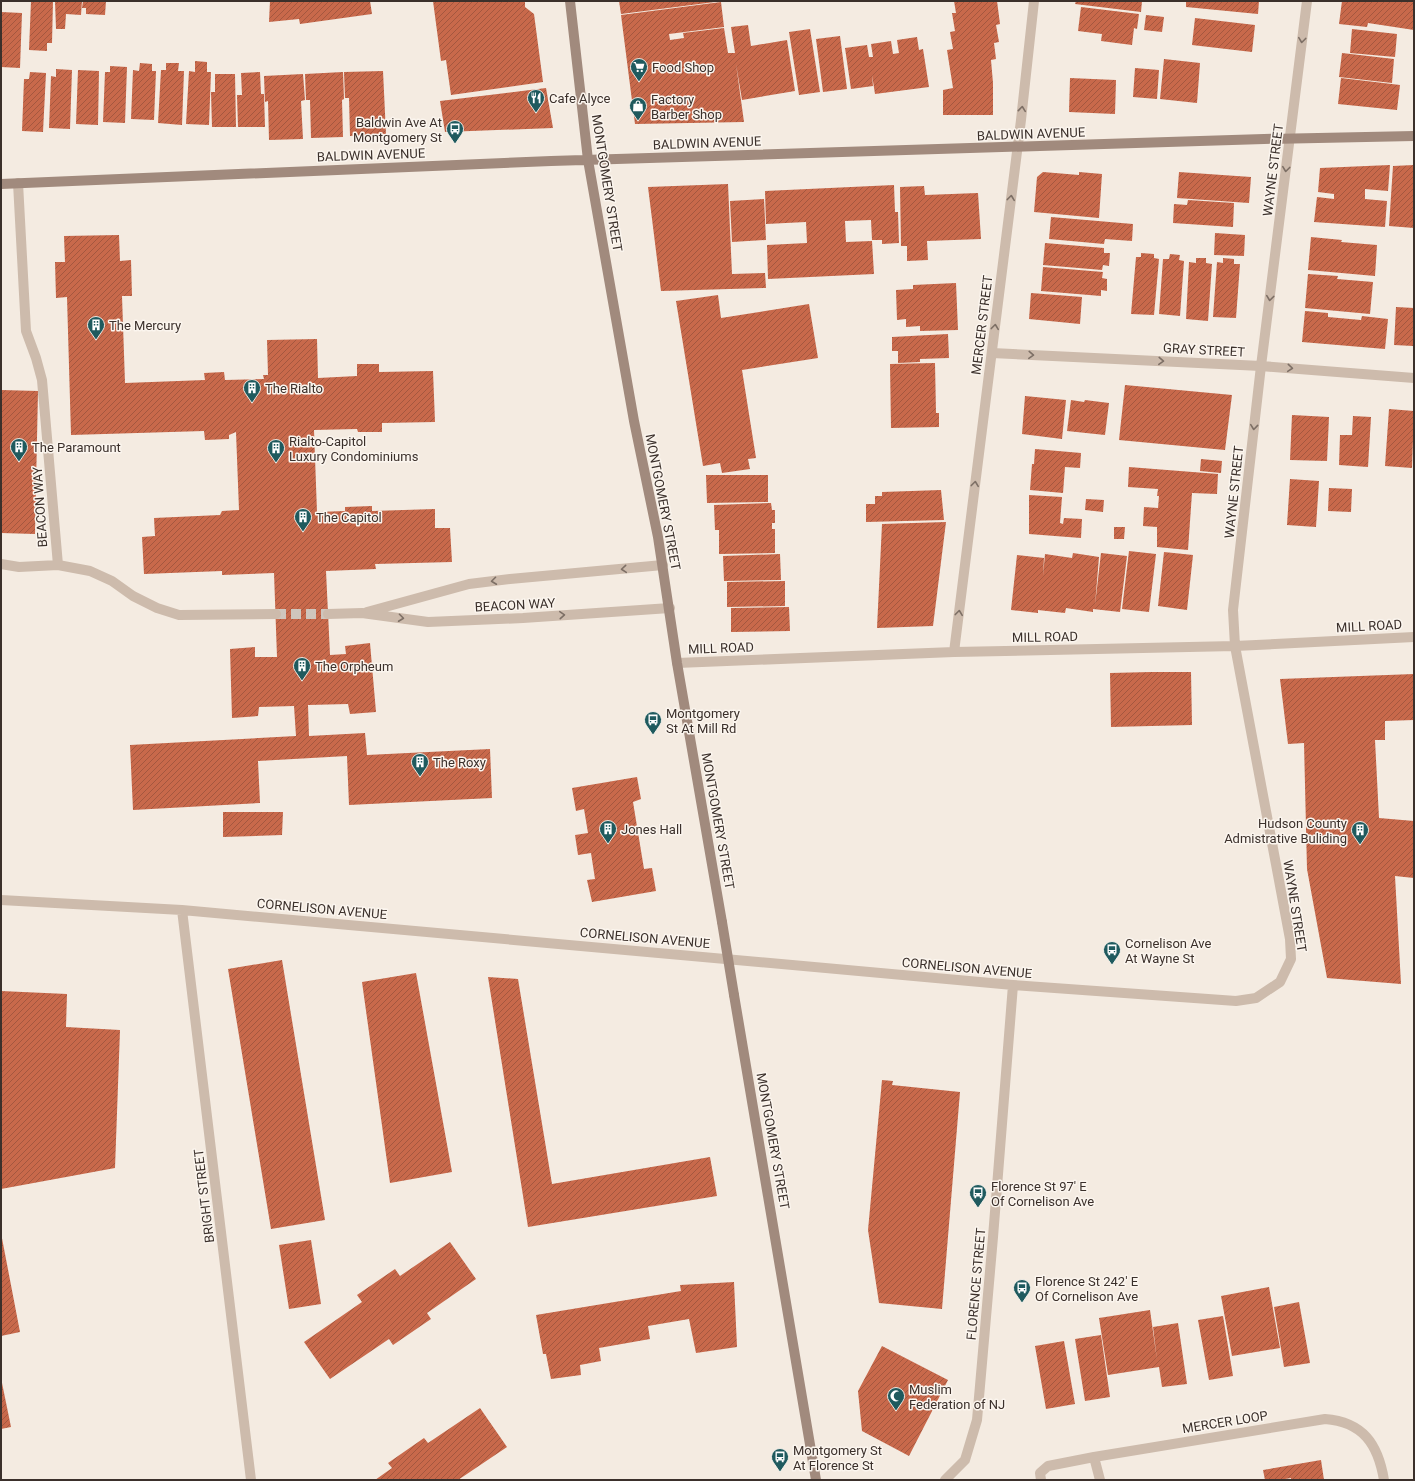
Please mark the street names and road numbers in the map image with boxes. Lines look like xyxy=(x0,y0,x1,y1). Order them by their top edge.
street label: MONTGOMERY STREET xyxy=(589,113,625,253)
street label: WAYNE STREET xyxy=(1260,123,1286,217)
street label: BALDWIN AVENUE xyxy=(977,125,1085,143)
street label: BALDWIN AVENUE xyxy=(653,134,761,152)
street label: BALDWIN AVENUE xyxy=(317,146,425,164)
street label: MERCER STREET xyxy=(968,274,996,376)
street label: GRAY STREET xyxy=(1163,340,1246,360)
street label: MONTGOMERY STREET xyxy=(642,433,684,572)
street label: WAYNE STREET xyxy=(1222,445,1246,539)
street label: BEACON WAY xyxy=(30,466,50,548)
street label: BEACON WAY xyxy=(474,595,556,615)
street label: MILL ROAD xyxy=(1336,617,1402,635)
street label: MILL ROAD xyxy=(1012,629,1078,645)
street label: MILL ROAD xyxy=(688,639,754,657)
street label: MONTGOMERY STREET xyxy=(699,752,737,891)
street label: WAYNE STREET xyxy=(1280,859,1310,953)
street label: CORNELISON AVENUE xyxy=(256,896,388,922)
street label: CORNELISON AVENUE xyxy=(579,925,711,951)
street label: CORNELISON AVENUE xyxy=(901,955,1033,981)
street label: MONTGOMERY STREET xyxy=(754,1072,792,1211)
street label: BRIGHT STREET xyxy=(191,1148,217,1244)
street label: FLORENCE STREET xyxy=(964,1227,988,1341)
street label: MERCER LOOP xyxy=(1181,1408,1269,1436)

